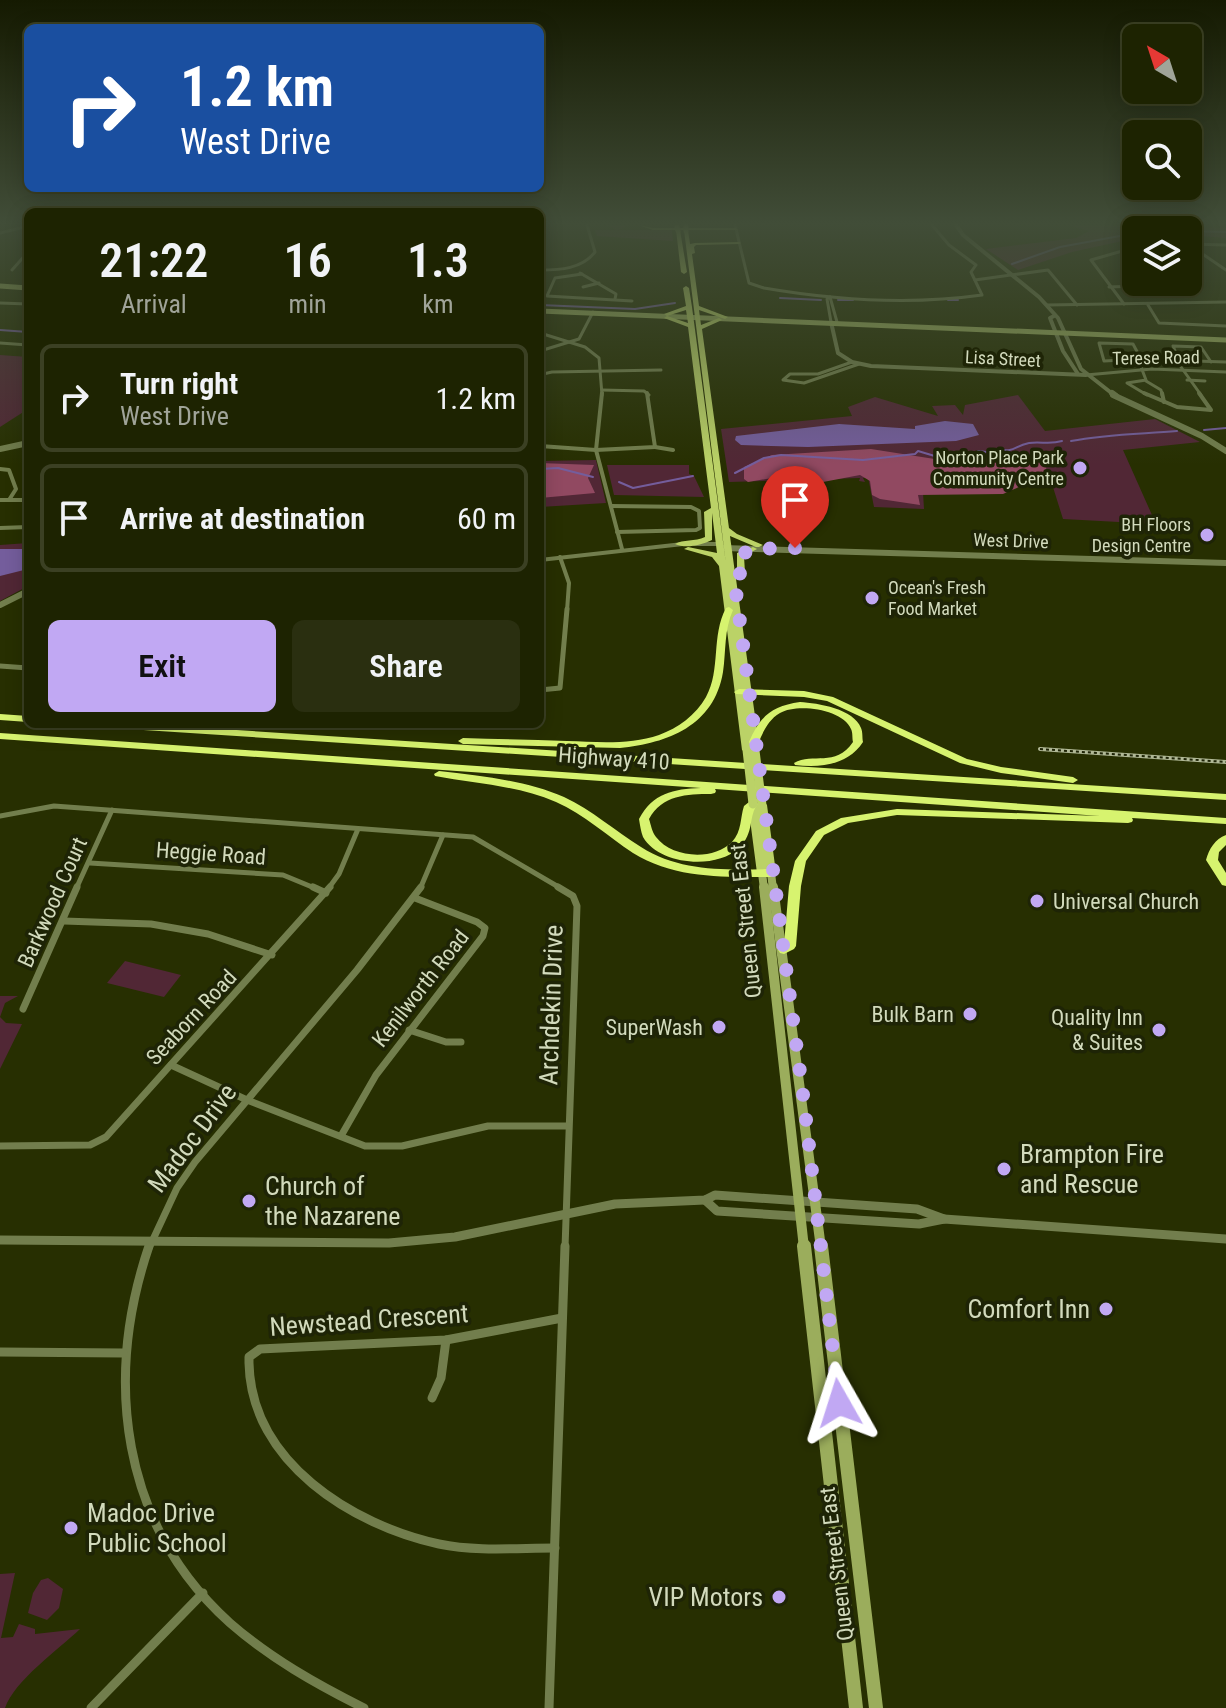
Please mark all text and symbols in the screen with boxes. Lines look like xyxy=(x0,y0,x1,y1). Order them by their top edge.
north arrow xyxy=(1122,24,1202,104)
map controls xyxy=(1122,24,1202,296)
text: 1.2 km xyxy=(180,54,334,120)
icon: right xyxy=(48,56,152,160)
button: search xyxy=(1122,120,1202,200)
text: West Drive xyxy=(180,121,331,163)
button: layers xyxy=(1122,216,1202,296)
text: 21:22 xyxy=(99,232,208,289)
text: 16 xyxy=(284,232,332,289)
text: 1.3 xyxy=(407,232,469,289)
text: Arrival xyxy=(121,289,187,319)
text: min xyxy=(289,289,327,319)
text: km xyxy=(422,289,454,319)
street label: Lisa Street xyxy=(965,346,1041,371)
street label: Terese Road xyxy=(1112,346,1200,369)
text: Turn right xyxy=(120,366,238,401)
icon: right xyxy=(52,376,96,420)
text: 1.2 km xyxy=(435,381,516,416)
text: West Drive xyxy=(120,401,229,431)
place label: Norton Place Park Community Centre xyxy=(933,447,1064,489)
marker: Norton Place Park Community Centre xyxy=(1071,459,1089,477)
pin xyxy=(761,466,829,548)
icon: arrive xyxy=(773,478,817,522)
icon: arrive xyxy=(52,496,96,540)
text: Arrive at destination xyxy=(120,501,365,536)
text: 60 m xyxy=(457,501,516,536)
place label: BH Floors Design Centre xyxy=(1092,514,1191,556)
marker: BH Floors Design Centre xyxy=(1198,526,1216,544)
street label: West Drive xyxy=(973,529,1049,552)
place label: Ocean's Fresh Food Market xyxy=(888,577,986,619)
marker: Ocean's Fresh Food Market xyxy=(863,589,881,607)
button: Exit xyxy=(48,620,276,712)
button: Share xyxy=(292,620,520,712)
street label: Highway 410 xyxy=(557,742,671,775)
street label: Barkwood Court xyxy=(13,833,92,971)
street label: Heggie Road xyxy=(155,837,267,870)
street label: Queen Street East xyxy=(725,843,766,999)
place label: Universal Church xyxy=(1053,889,1199,914)
marker: Universal Church xyxy=(1028,892,1046,910)
street label: Archdekin Drive xyxy=(533,924,569,1086)
street label: Kenilworth Road xyxy=(367,925,474,1052)
street label: Seaborn Road xyxy=(141,965,242,1070)
place label: Bulk Barn xyxy=(871,1002,954,1027)
marker: Bulk Barn xyxy=(961,1005,979,1023)
place label: Quality Inn & Suites xyxy=(1051,1005,1143,1055)
place label: SuperWash xyxy=(605,1015,703,1040)
marker: SuperWash xyxy=(710,1018,728,1036)
marker: Quality Inn & Suites xyxy=(1150,1021,1168,1039)
street label: Madoc Drive xyxy=(142,1078,242,1198)
place label: Brampton Fire and Rescue xyxy=(1020,1139,1164,1199)
marker: Brampton Fire and Rescue xyxy=(995,1160,1013,1178)
place label: Church of the Nazarene xyxy=(265,1171,400,1231)
marker: Church of the Nazarene xyxy=(240,1192,258,1210)
place label: Comfort Inn xyxy=(967,1294,1090,1324)
street label: Newstead Crescent xyxy=(269,1298,469,1342)
marker: Comfort Inn xyxy=(1097,1300,1115,1318)
position arrow xyxy=(797,1361,881,1445)
street label: Queen Street East xyxy=(815,1486,858,1642)
place label: Madoc Drive Public School xyxy=(87,1498,227,1558)
marker: Madoc Drive Public School xyxy=(62,1519,80,1537)
place label: VIP Motors xyxy=(649,1582,763,1612)
marker: VIP Motors xyxy=(770,1588,788,1606)

